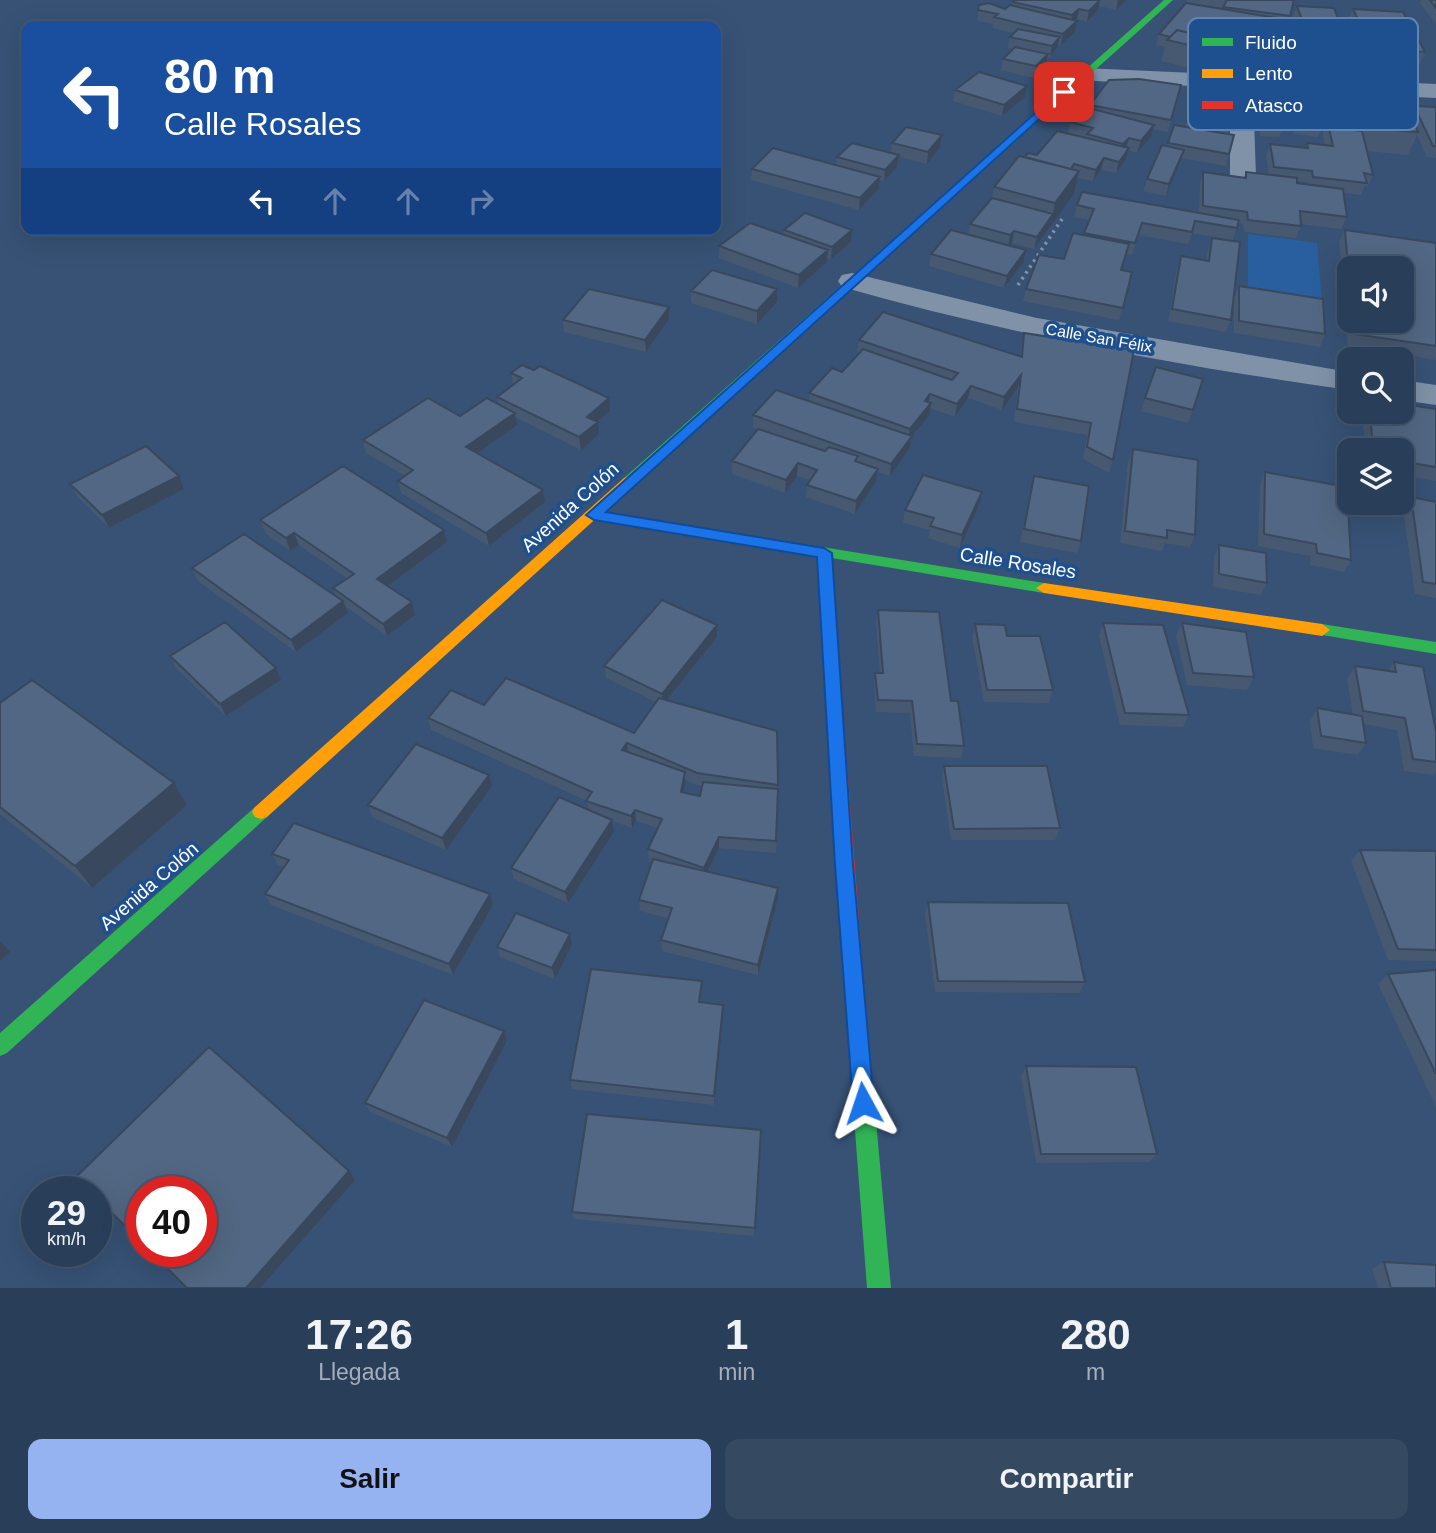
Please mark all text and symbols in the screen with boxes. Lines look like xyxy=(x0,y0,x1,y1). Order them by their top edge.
legend xyxy=(1188,18,1418,130)
text: Fluido xyxy=(1245,32,1297,53)
icon: left xyxy=(49,49,140,140)
text: 80 m xyxy=(164,49,276,103)
pin xyxy=(1034,62,1094,122)
text: Lento xyxy=(1245,63,1293,84)
icon: arrive xyxy=(1045,73,1083,111)
text: Atasco xyxy=(1245,95,1303,116)
text: Calle Rosales xyxy=(164,106,361,142)
icon: left xyxy=(243,182,281,220)
icon: ahead xyxy=(316,182,354,220)
icon: ahead xyxy=(389,182,427,220)
icon: right xyxy=(462,182,500,220)
map controls xyxy=(1337,256,1414,515)
button: sound xyxy=(1337,256,1414,333)
street label: Calle San Félix xyxy=(1045,320,1153,356)
button: search xyxy=(1337,347,1414,424)
button: layers xyxy=(1337,438,1414,515)
street label: Avenida Colón xyxy=(517,458,623,556)
street label: Calle Rosales xyxy=(958,543,1078,583)
street label: Avenida Colón xyxy=(96,838,202,934)
position arrow xyxy=(826,1066,900,1140)
speed limit sign: 40 xyxy=(126,1176,217,1267)
text: 29 xyxy=(47,1193,86,1232)
text: km/h xyxy=(47,1229,86,1249)
text: 17:26 xyxy=(305,1311,413,1358)
text: 1 xyxy=(725,1311,748,1358)
text: 280 xyxy=(1061,1311,1131,1358)
text: Llegada xyxy=(318,1359,400,1385)
text: min xyxy=(718,1359,755,1385)
text: m xyxy=(1086,1359,1105,1385)
button: Salir xyxy=(28,1439,711,1519)
button: Compartir xyxy=(725,1439,1408,1519)

